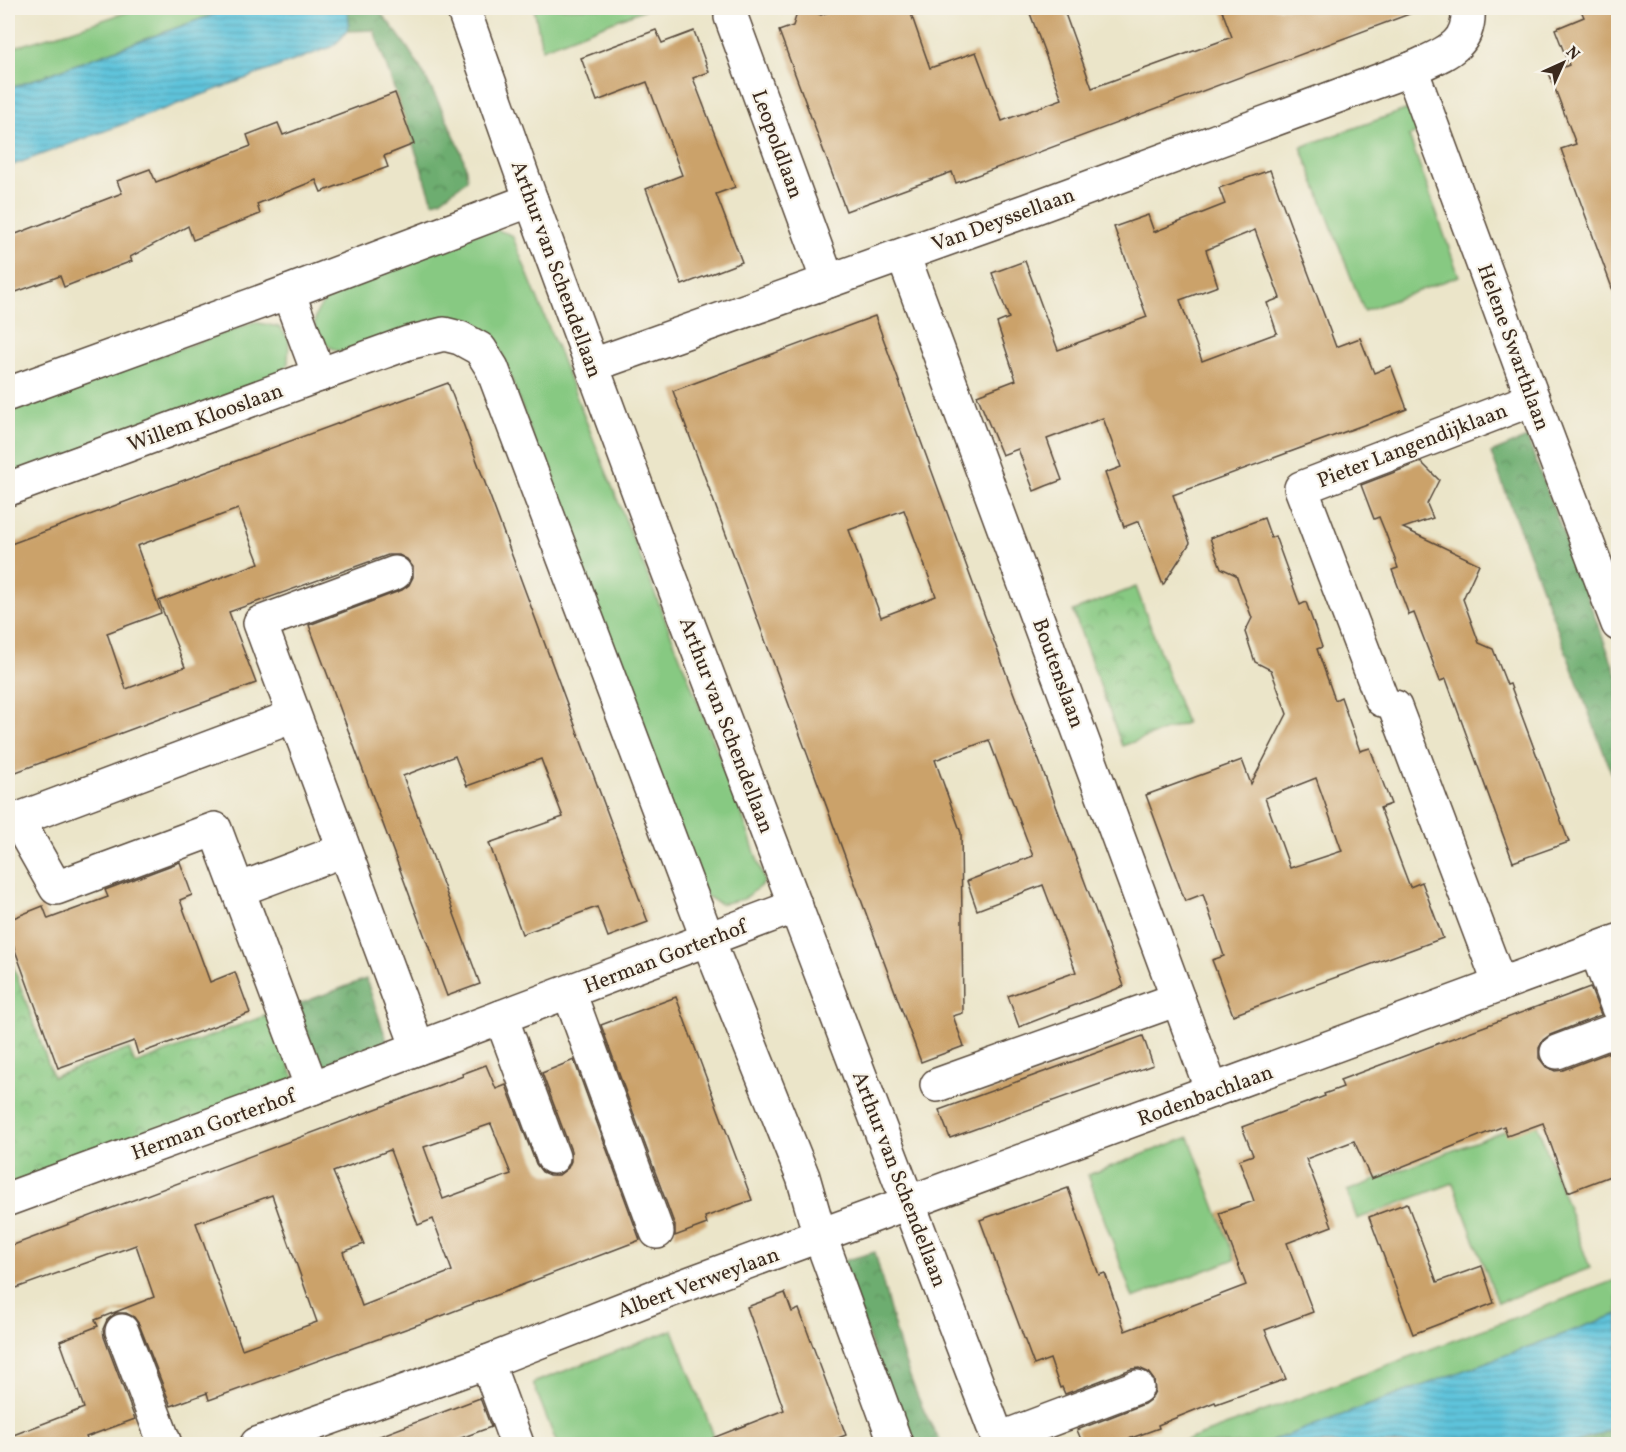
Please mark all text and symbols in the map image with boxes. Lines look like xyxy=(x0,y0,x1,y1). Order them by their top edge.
north arrow xyxy=(1533,33,1593,93)
text: N xyxy=(1560,42,1584,66)
street label: Leopoldlaan xyxy=(744,86,810,203)
street label: Arthur van Schendellaan xyxy=(503,157,608,382)
street label: Van Deyssellaan xyxy=(928,181,1079,260)
street label: Helene Swarthlaan xyxy=(1469,260,1556,435)
street label: Willem Klooslaan xyxy=(124,377,287,460)
street label: Pieter Langendijklaan xyxy=(1313,397,1512,496)
street label: Arthur van Schendellaan xyxy=(671,613,780,838)
street label: Boutenslaan xyxy=(1024,615,1091,732)
street label: Herman Gorterhof xyxy=(580,912,753,1002)
street label: Rodenbachlaan xyxy=(1134,1058,1277,1134)
street label: Arthur van Schendellaan xyxy=(844,1067,953,1292)
street label: Herman Gorterhof xyxy=(128,1082,301,1169)
street label: Albert Verweylaan xyxy=(614,1241,783,1326)

